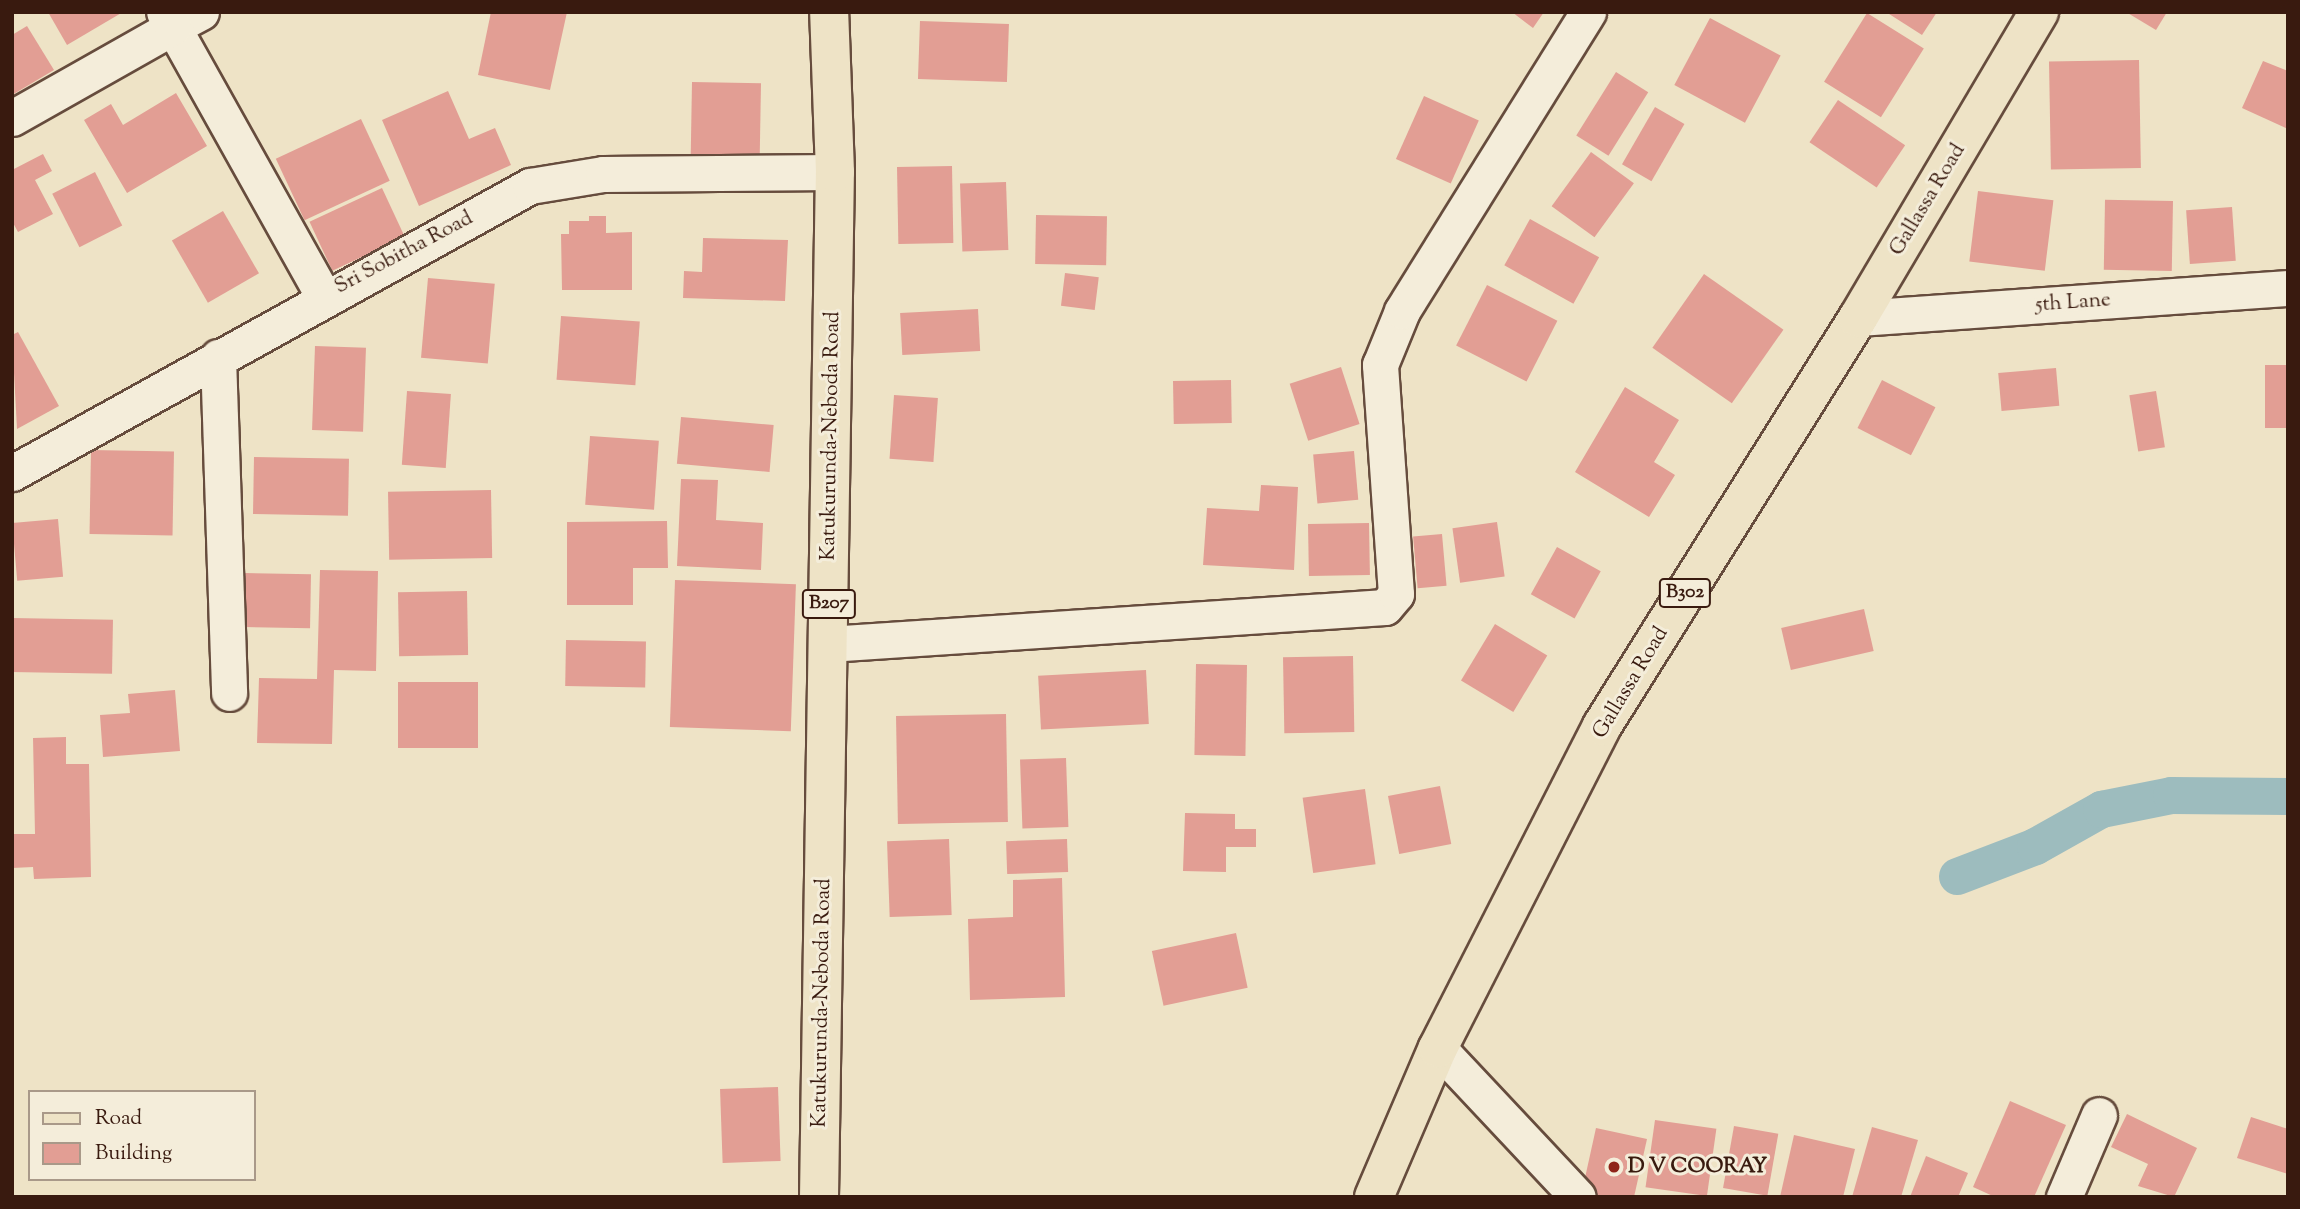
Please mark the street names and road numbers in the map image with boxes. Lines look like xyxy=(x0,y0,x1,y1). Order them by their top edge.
street label: Gallassa Road xyxy=(1885,139,1971,261)
street label: Sri Sobitha Road xyxy=(331,206,477,300)
street label: 5th Lane xyxy=(2034,288,2112,318)
street label: Katukurunda-Neboda Road xyxy=(816,311,846,561)
road number: B302 xyxy=(1659,578,1711,608)
road number: B207 xyxy=(801,589,857,620)
street label: Gallassa Road xyxy=(1588,622,1674,744)
street label: Katukurunda-Neboda Road xyxy=(807,878,837,1128)

